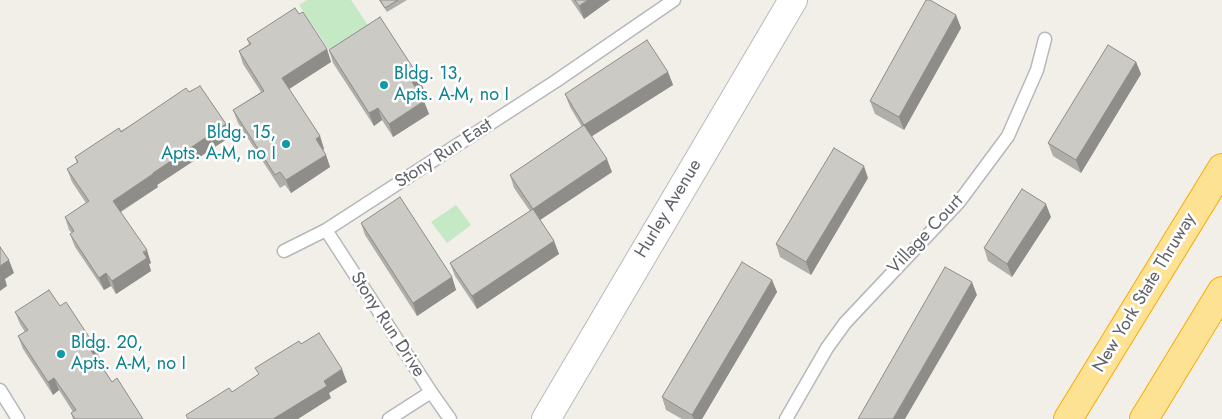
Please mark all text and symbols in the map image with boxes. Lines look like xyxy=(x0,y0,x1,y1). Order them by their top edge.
place label: Bldg. 13, Apts. A-M, no I xyxy=(394,64,509,106)
marker: Bldg. 13, Apts. A-M, no I xyxy=(378,79,390,91)
street label: Stony Run East xyxy=(391,115,497,193)
place label: Bldg. 15, Apts. A-M, no I xyxy=(161,123,276,166)
marker: Bldg. 15, Apts. A-M, no I xyxy=(280,138,292,150)
street label: Hurley Avenue xyxy=(631,156,707,262)
street label: Village Court xyxy=(884,191,968,279)
street label: New York State Thruway xyxy=(1089,209,1201,377)
street label: Stony Run Drive xyxy=(345,268,429,382)
place label: Bldg. 20, Apts. A-M, no I xyxy=(71,333,186,376)
marker: Bldg. 20, Apts. A-M, no I xyxy=(55,348,67,360)

